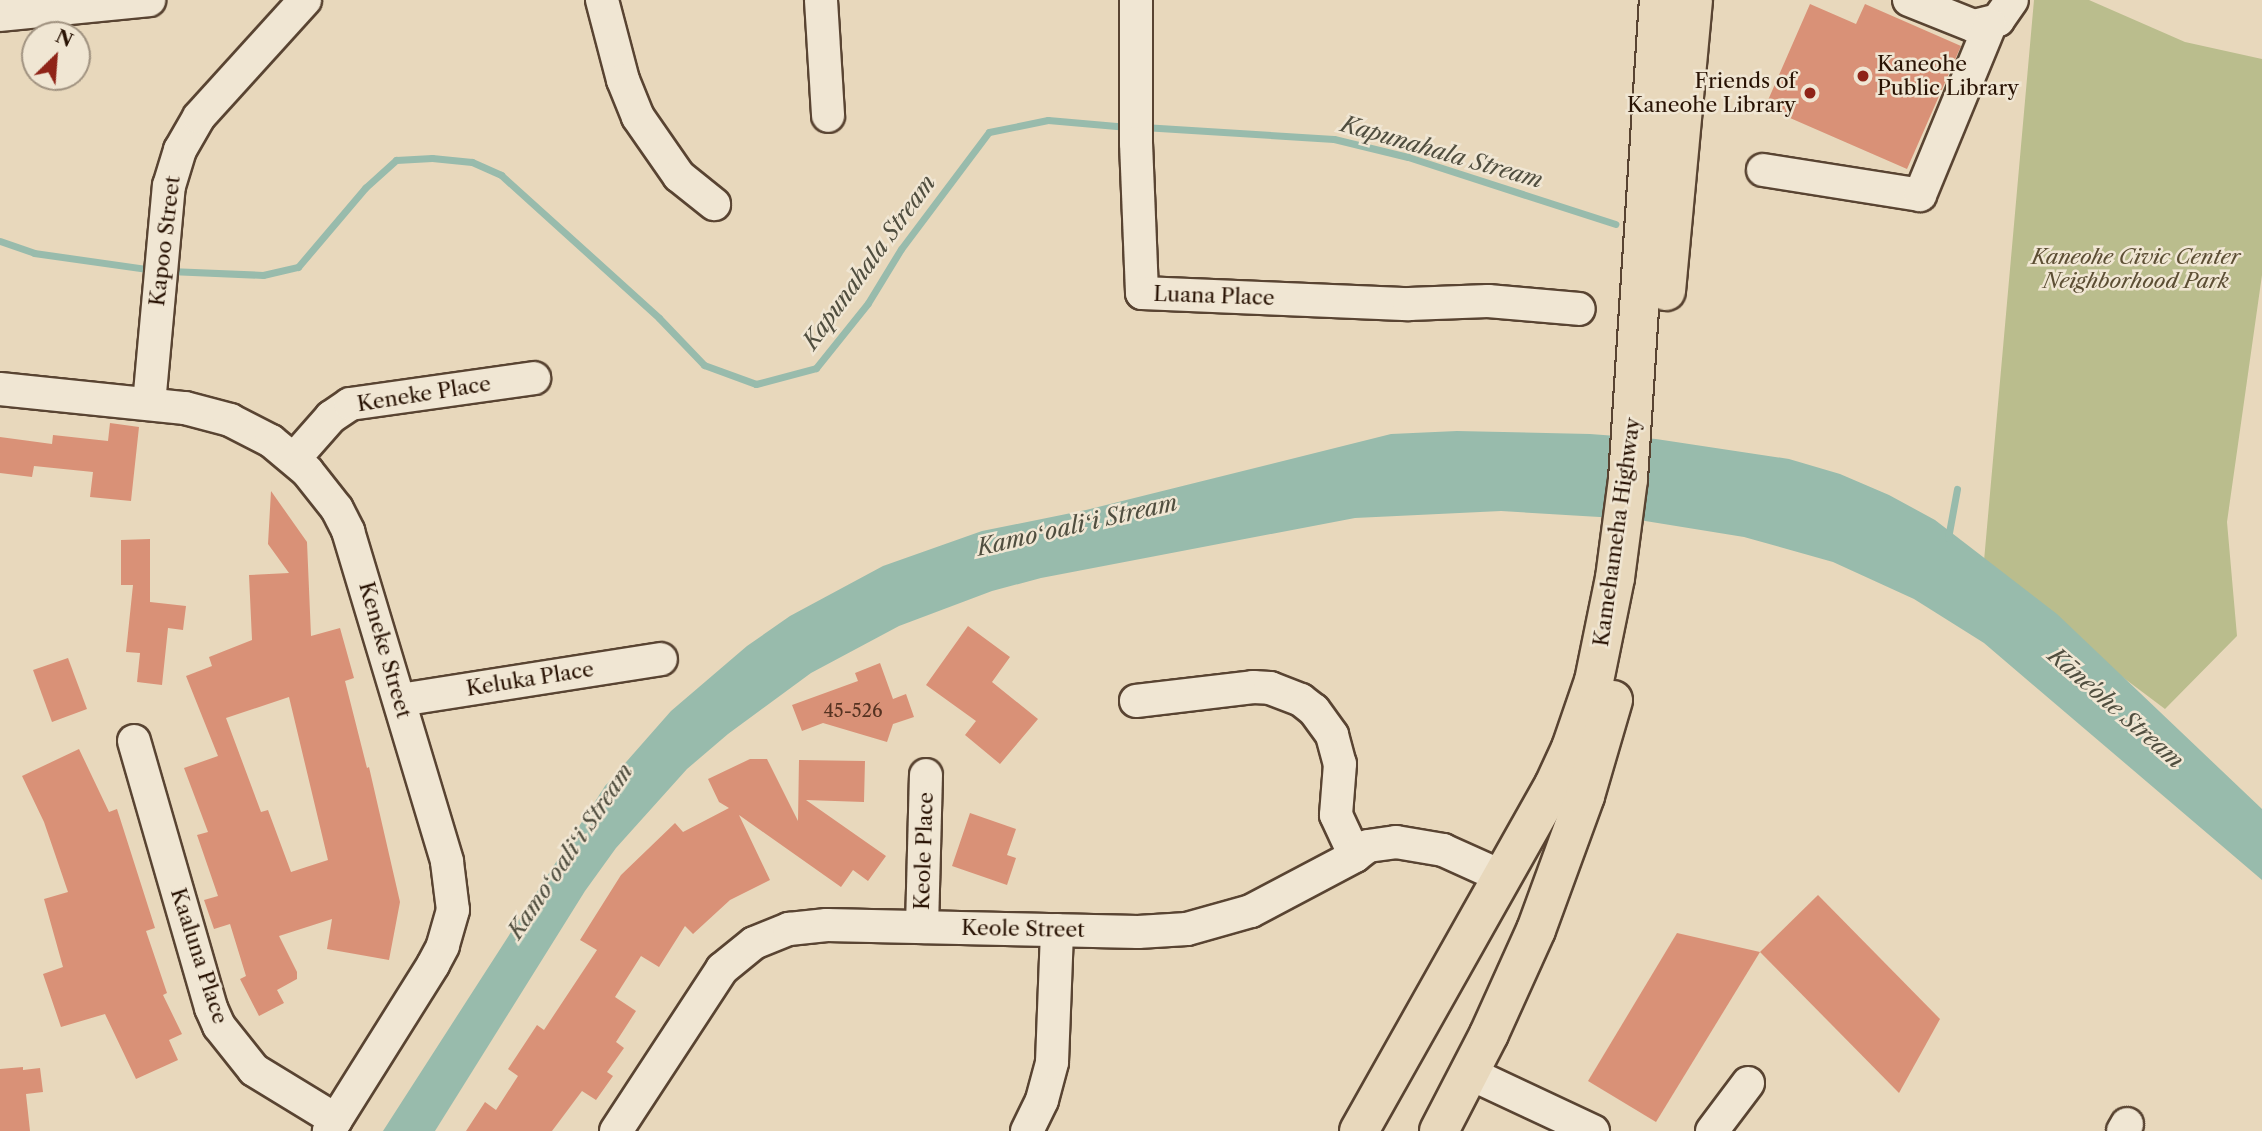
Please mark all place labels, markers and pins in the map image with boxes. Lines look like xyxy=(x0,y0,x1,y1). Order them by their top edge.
place label: Kaneohe Public Library xyxy=(1877,51,2019,101)
place label: Friends of Kaneohe Library xyxy=(1627,68,1796,118)
marker: Kaneohe Public Library xyxy=(1855,68,1871,84)
marker: Friends of Kaneohe Library xyxy=(1802,85,1818,101)

